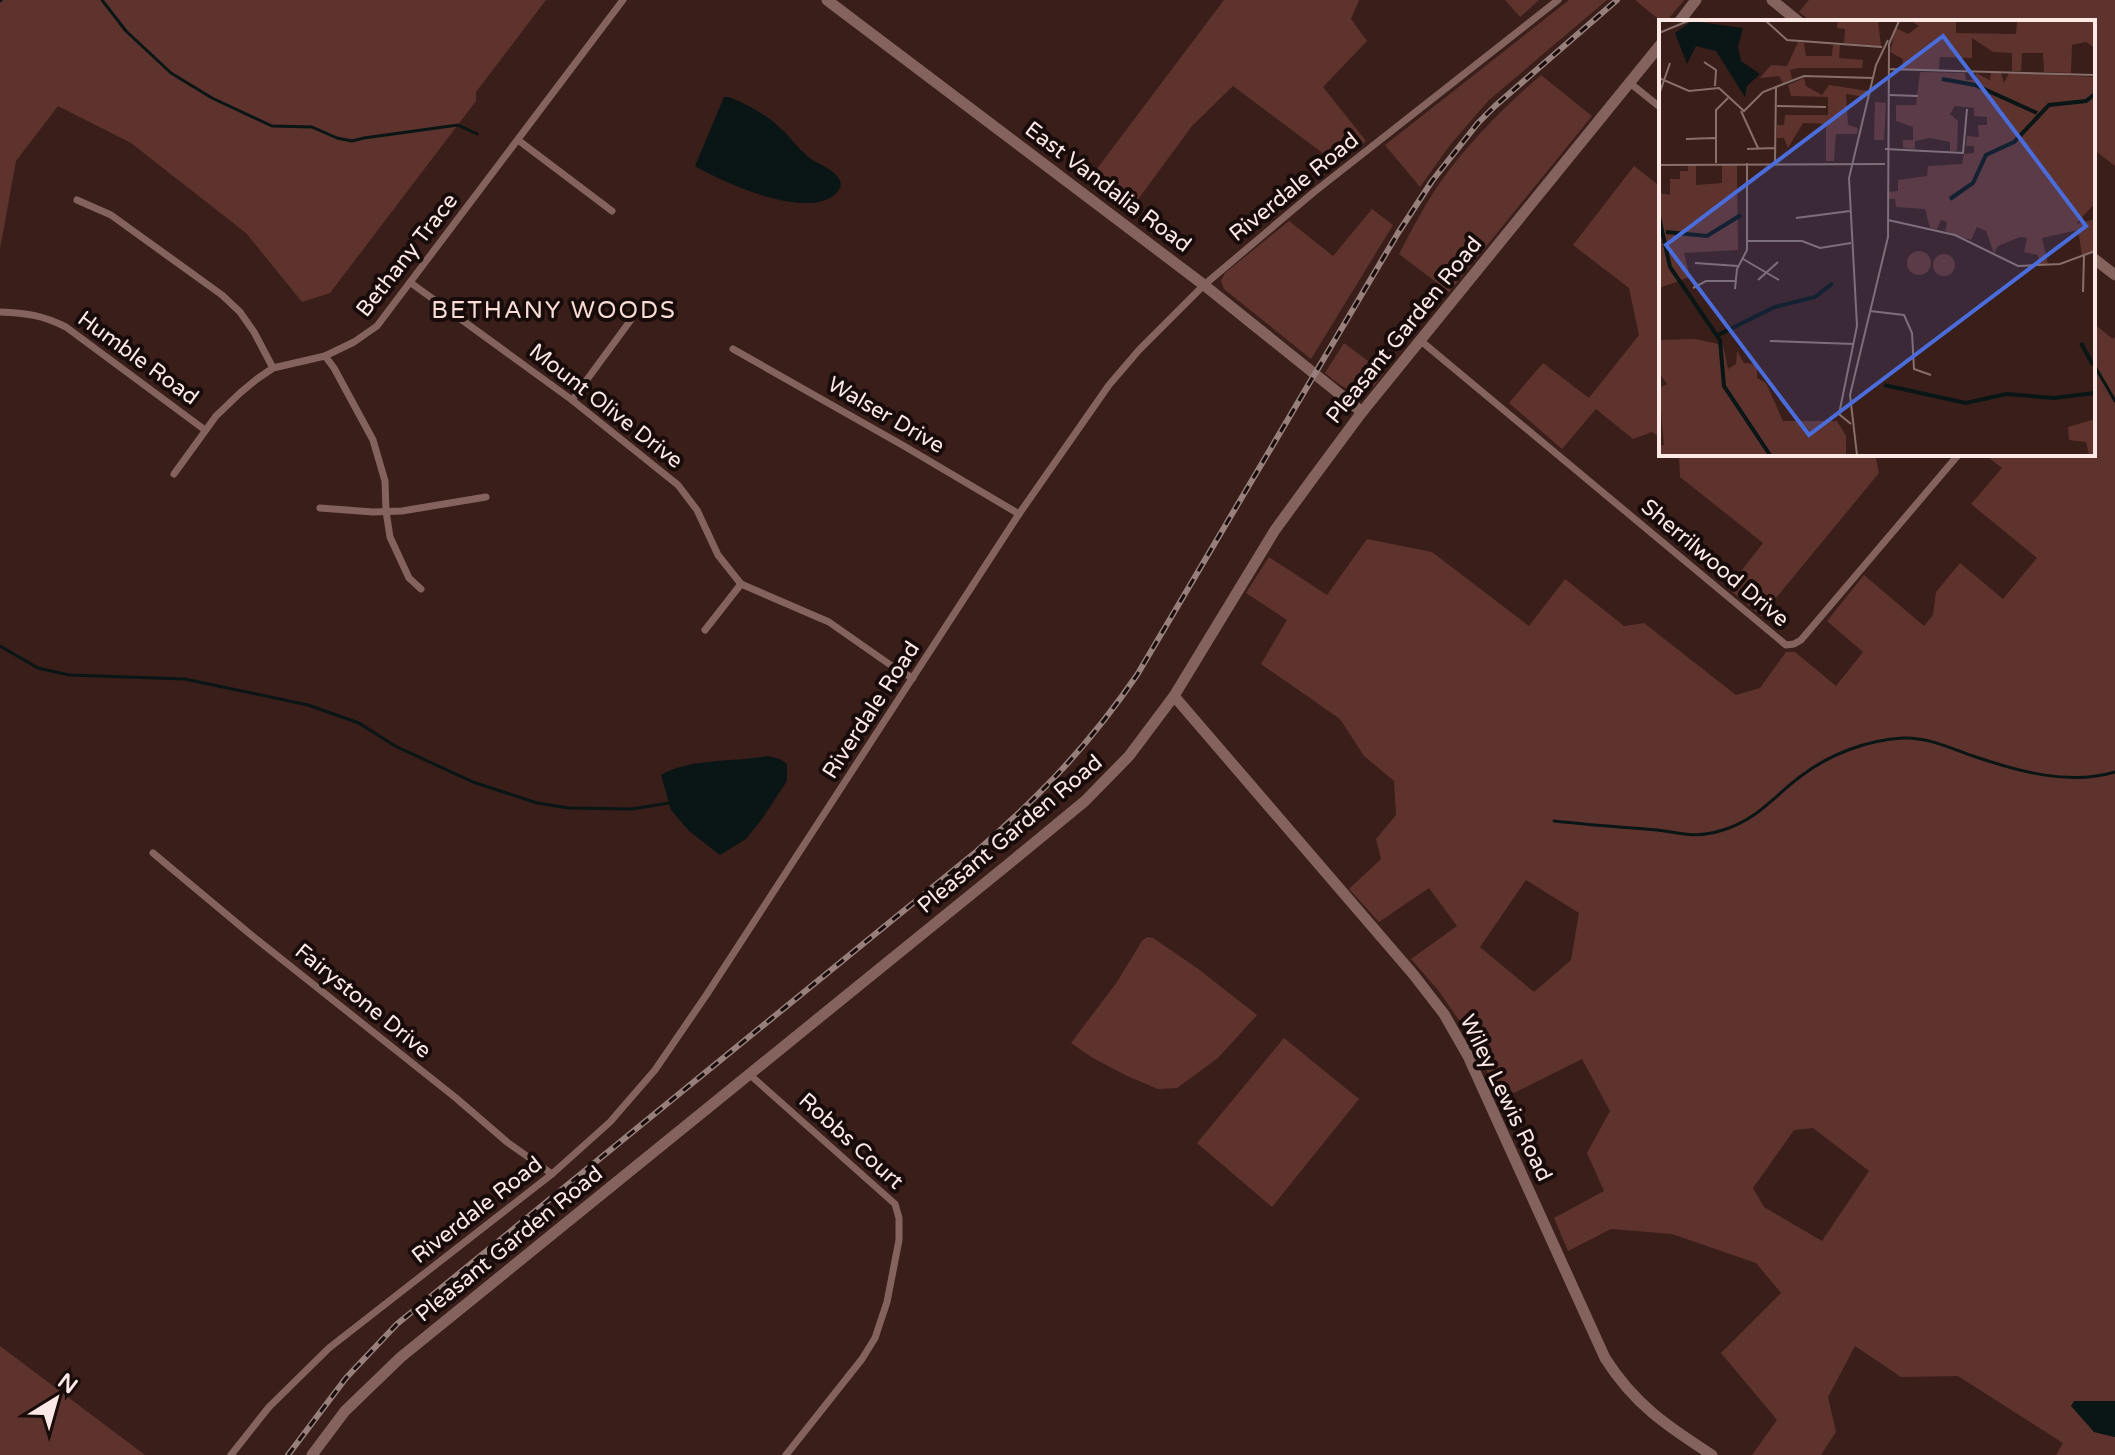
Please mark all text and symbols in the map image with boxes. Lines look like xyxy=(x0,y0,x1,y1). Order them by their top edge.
inset map xyxy=(1659,20,2095,456)
street label: East Vandalia Road xyxy=(1020,116,1196,258)
street label: Riverdale Road xyxy=(1224,127,1364,247)
street label: Bethany Trace xyxy=(351,188,463,322)
street label: Pleasant Garden Road xyxy=(1321,231,1487,429)
district label: BETHANY WOODS xyxy=(431,296,677,325)
street label: Humble Road xyxy=(73,306,203,410)
street label: Mount Olive Drive xyxy=(524,338,688,474)
street label: Walser Drive xyxy=(823,371,949,459)
street label: Sherrilwood Drive xyxy=(1636,494,1794,632)
street label: Riverdale Road xyxy=(817,637,925,783)
street label: Pleasant Garden Road xyxy=(912,749,1108,919)
street label: Fairystone Drive xyxy=(290,938,436,1064)
street label: Wiley Lewis Road xyxy=(1454,1010,1558,1186)
street label: Robbs Court xyxy=(793,1087,909,1195)
street label: Riverdale Road xyxy=(407,1151,547,1269)
street label: Pleasant Garden Road xyxy=(410,1161,608,1327)
north arrow xyxy=(16,1359,96,1439)
text: N xyxy=(53,1368,82,1400)

